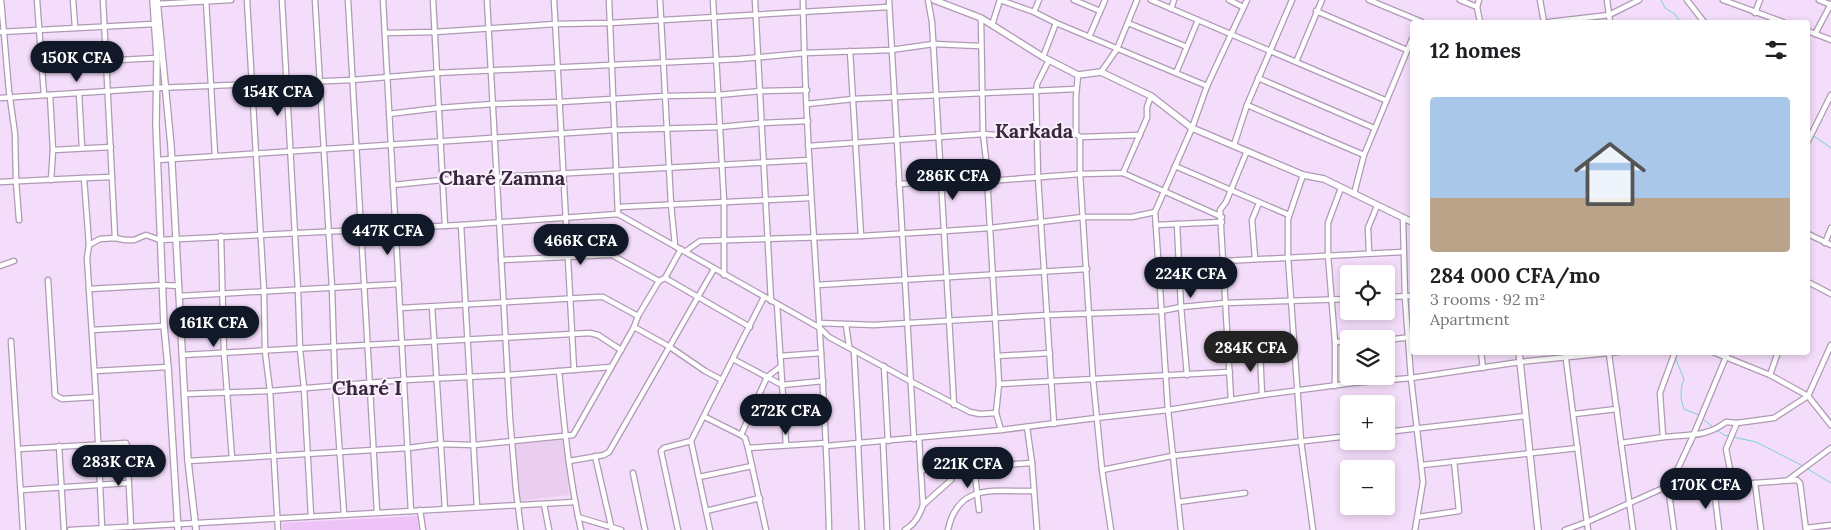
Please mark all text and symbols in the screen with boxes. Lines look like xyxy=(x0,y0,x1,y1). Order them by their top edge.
icon: filters xyxy=(1762,36,1790,64)
text: 12 homes xyxy=(1430,37,1521,64)
pin: 150K CFA xyxy=(25,41,129,83)
text: 150K CFA xyxy=(42,47,112,67)
pin: 154K CFA xyxy=(226,74,330,117)
text: 154K CFA xyxy=(243,81,313,101)
district label: Karkada xyxy=(995,118,1074,143)
icon: home xyxy=(1565,129,1655,219)
pin: 286K CFA xyxy=(901,158,1005,201)
district label: Charé Zamna xyxy=(439,165,566,190)
text: 286K CFA xyxy=(917,165,989,185)
pin: 447K CFA xyxy=(336,214,440,256)
text: 447K CFA xyxy=(353,220,423,240)
pin: 466K CFA xyxy=(529,224,633,266)
text: 466K CFA xyxy=(545,230,617,250)
pin: 224K CFA xyxy=(1139,256,1243,299)
text: 284 000 CFA/mo xyxy=(1430,262,1600,289)
text: 224K CFA xyxy=(1155,263,1227,283)
map controls xyxy=(1340,265,1395,515)
button: locate xyxy=(1340,265,1395,320)
text: 3 rooms · 92 m² xyxy=(1430,289,1545,309)
pin: 161K CFA xyxy=(162,306,266,348)
text: Apartment xyxy=(1430,309,1510,329)
text: 161K CFA xyxy=(180,312,248,332)
pin: 284K CFA xyxy=(1199,330,1303,373)
button: layers xyxy=(1340,330,1395,385)
text: 284K CFA xyxy=(1215,337,1287,357)
district label: Charé I xyxy=(332,375,402,400)
pin: 272K CFA xyxy=(734,394,838,436)
button: + xyxy=(1340,395,1395,450)
text: 272K CFA xyxy=(751,400,821,420)
pin: 283K CFA xyxy=(67,444,171,487)
pin: 221K CFA xyxy=(916,446,1020,489)
text: 283K CFA xyxy=(83,451,155,471)
text: 221K CFA xyxy=(933,453,1003,473)
button: − xyxy=(1340,460,1395,515)
pin: 170K CFA xyxy=(1654,468,1758,510)
text: 170K CFA xyxy=(1671,474,1741,494)

